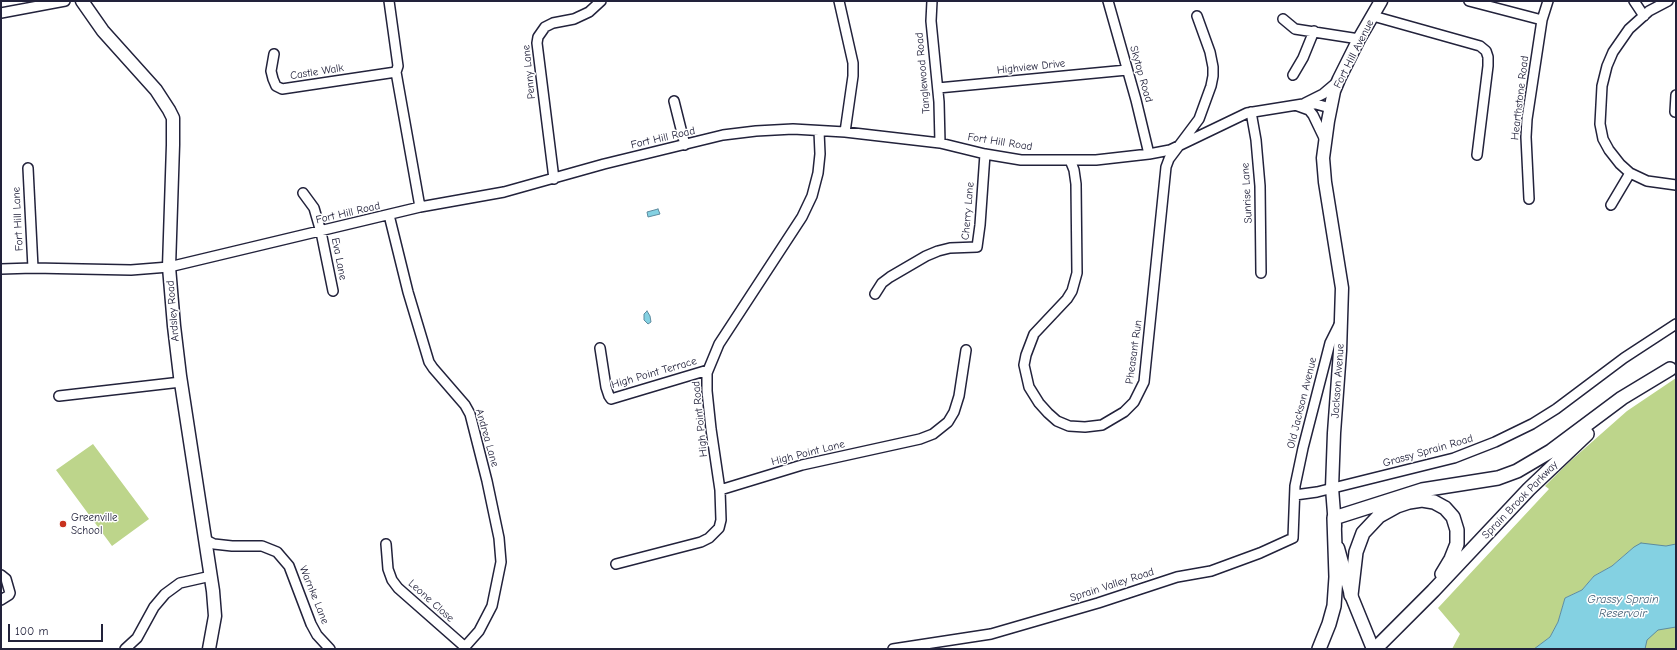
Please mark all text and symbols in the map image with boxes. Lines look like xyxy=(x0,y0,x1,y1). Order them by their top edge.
street label: Fort Hill Avenue xyxy=(1331,18,1377,90)
street label: Tanglewood Road xyxy=(913,32,933,114)
street label: Penny Lane xyxy=(520,44,538,100)
street label: Skytop Road xyxy=(1127,44,1155,104)
street label: Hearthstone Road xyxy=(1508,55,1532,141)
street label: Highview Drive xyxy=(996,57,1066,77)
street label: Castle Walk xyxy=(289,61,345,83)
street label: Fort Hill Road xyxy=(630,124,696,152)
street label: Fort Hill Road xyxy=(967,130,1033,154)
street label: Sunrise Lane xyxy=(1239,162,1255,224)
street label: Cherry Lane xyxy=(959,182,977,240)
street label: Fort Hill Lane xyxy=(10,187,26,251)
street label: Fort Hill Road xyxy=(315,199,381,227)
street label: Eva Lane xyxy=(328,237,350,281)
street label: Ardsley Road xyxy=(164,280,182,342)
street label: Pheasant Run xyxy=(1123,319,1145,385)
street label: Jackson Avenue xyxy=(1329,343,1347,419)
street label: High Point Terrace xyxy=(610,355,698,391)
street label: Old Jackson Avenue xyxy=(1284,356,1320,450)
street label: High Point Road xyxy=(689,380,711,458)
street label: Andrea Lane xyxy=(472,407,502,469)
street label: Grassy Sprain Road xyxy=(1381,432,1475,470)
street label: High Point Lane xyxy=(770,437,846,469)
street label: Sprain Brook Parkway xyxy=(1479,458,1561,542)
place label: Greenville School xyxy=(71,511,118,537)
marker: Greenville School xyxy=(58,519,68,529)
street label: Warnke Lane xyxy=(296,564,332,626)
street label: Sprain Valley Road xyxy=(1068,565,1156,605)
street label: Leone Close xyxy=(405,577,457,625)
water label: Grassy Sprain Reservoir xyxy=(1587,593,1659,621)
scale bar xyxy=(10,616,105,642)
text: 100 m xyxy=(15,624,48,638)

